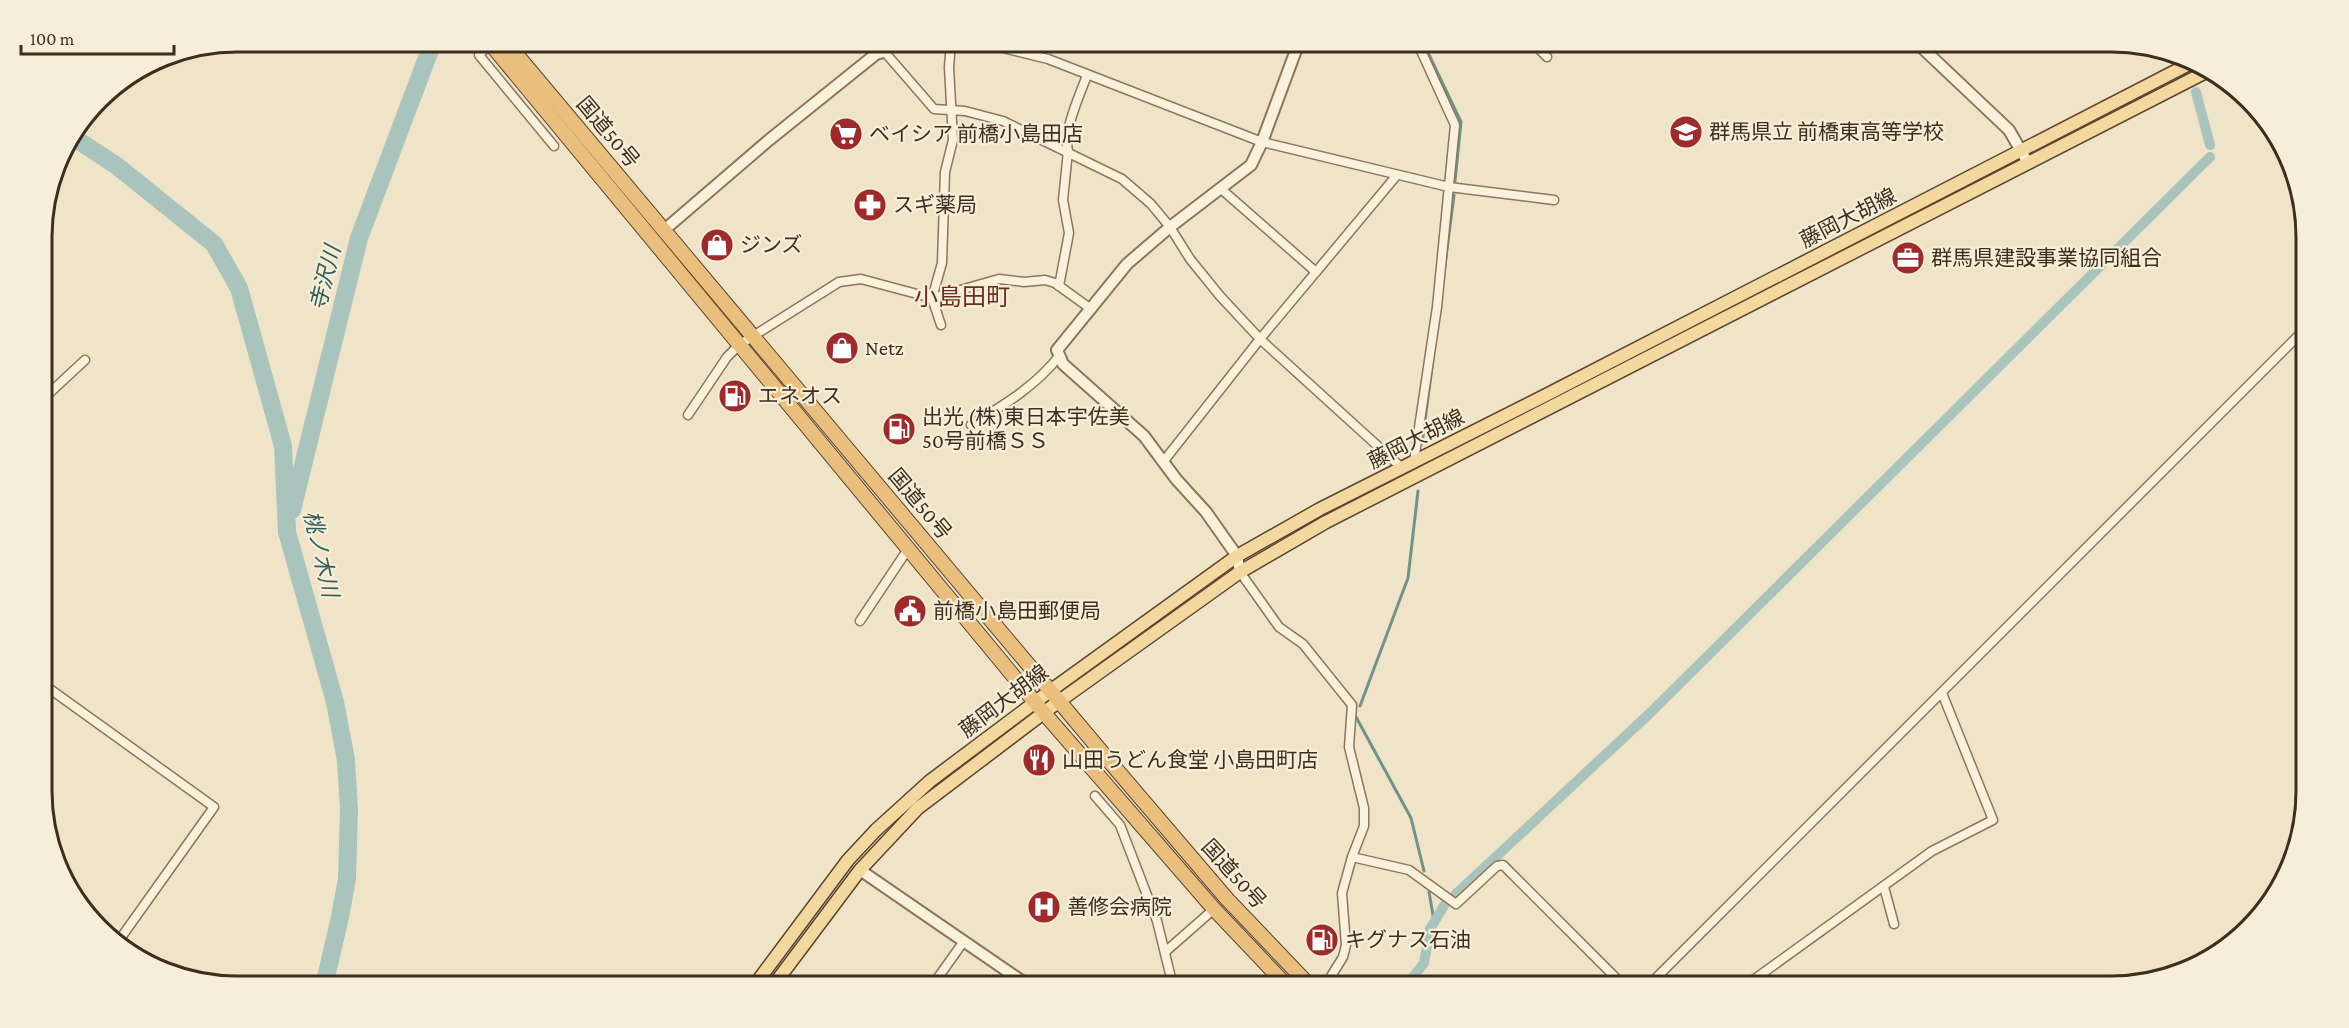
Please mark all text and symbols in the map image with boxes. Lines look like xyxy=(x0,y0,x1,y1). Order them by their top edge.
scale bar xyxy=(21,18,174,56)
text: 100 m xyxy=(30,29,75,49)
street label: 国道50号 xyxy=(572,92,644,172)
school or university icon: 群馬県立 前橋東高等学校 xyxy=(1668,114,1704,150)
supermarket icon: ベイシア 前橋小島田店 xyxy=(828,116,864,152)
place label: 群馬県立 前橋東高等学校 xyxy=(1709,120,1944,144)
place label: ベイシア 前橋小島田店 xyxy=(869,122,1083,146)
street label: 藤岡大胡線 xyxy=(1796,183,1900,253)
pharmacy icon: スギ薬局 xyxy=(852,187,888,223)
place label: スギ薬局 xyxy=(893,193,977,217)
shop icon: ジンズ xyxy=(699,227,735,263)
place label: ジンズ xyxy=(740,233,803,257)
office icon: 群馬県建設事業協同組合 xyxy=(1890,240,1926,276)
water label: 寺沢川 xyxy=(305,241,346,313)
place label: 群馬県建設事業協同組合 xyxy=(1931,246,2162,270)
district label: 小島田町 xyxy=(914,283,1010,310)
shop icon: Netz xyxy=(824,330,860,366)
place label: Netz xyxy=(865,336,904,360)
fuel station icon: エネオス xyxy=(717,378,753,414)
place label: エネオス xyxy=(758,384,842,408)
street label: 藤岡大胡線 xyxy=(1364,404,1468,474)
place label: 出光 (株)東日本宇佐美 50号前橋ＳＳ xyxy=(922,405,1130,453)
fuel station icon: 出光 (株)東日本宇佐美 50号前橋ＳＳ xyxy=(881,411,917,447)
street label: 国道50号 xyxy=(884,464,956,544)
water label: 桃ノ木川 xyxy=(299,508,344,602)
public building icon: 前橋小島田郵便局 xyxy=(892,593,928,629)
place label: 前橋小島田郵便局 xyxy=(933,599,1101,623)
street label: 藤岡大胡線 xyxy=(955,660,1053,742)
restaurant icon: 山田うどん食堂 小島田町店 xyxy=(1021,742,1057,778)
place label: 山田うどん食堂 小島田町店 xyxy=(1062,748,1318,772)
street label: 国道50号 xyxy=(1197,834,1271,914)
hospital icon: 善修会病院 xyxy=(1026,889,1062,925)
place label: 善修会病院 xyxy=(1067,895,1172,919)
fuel station icon: キグナス石油 xyxy=(1304,922,1340,958)
place label: キグナス石油 xyxy=(1345,928,1471,952)

